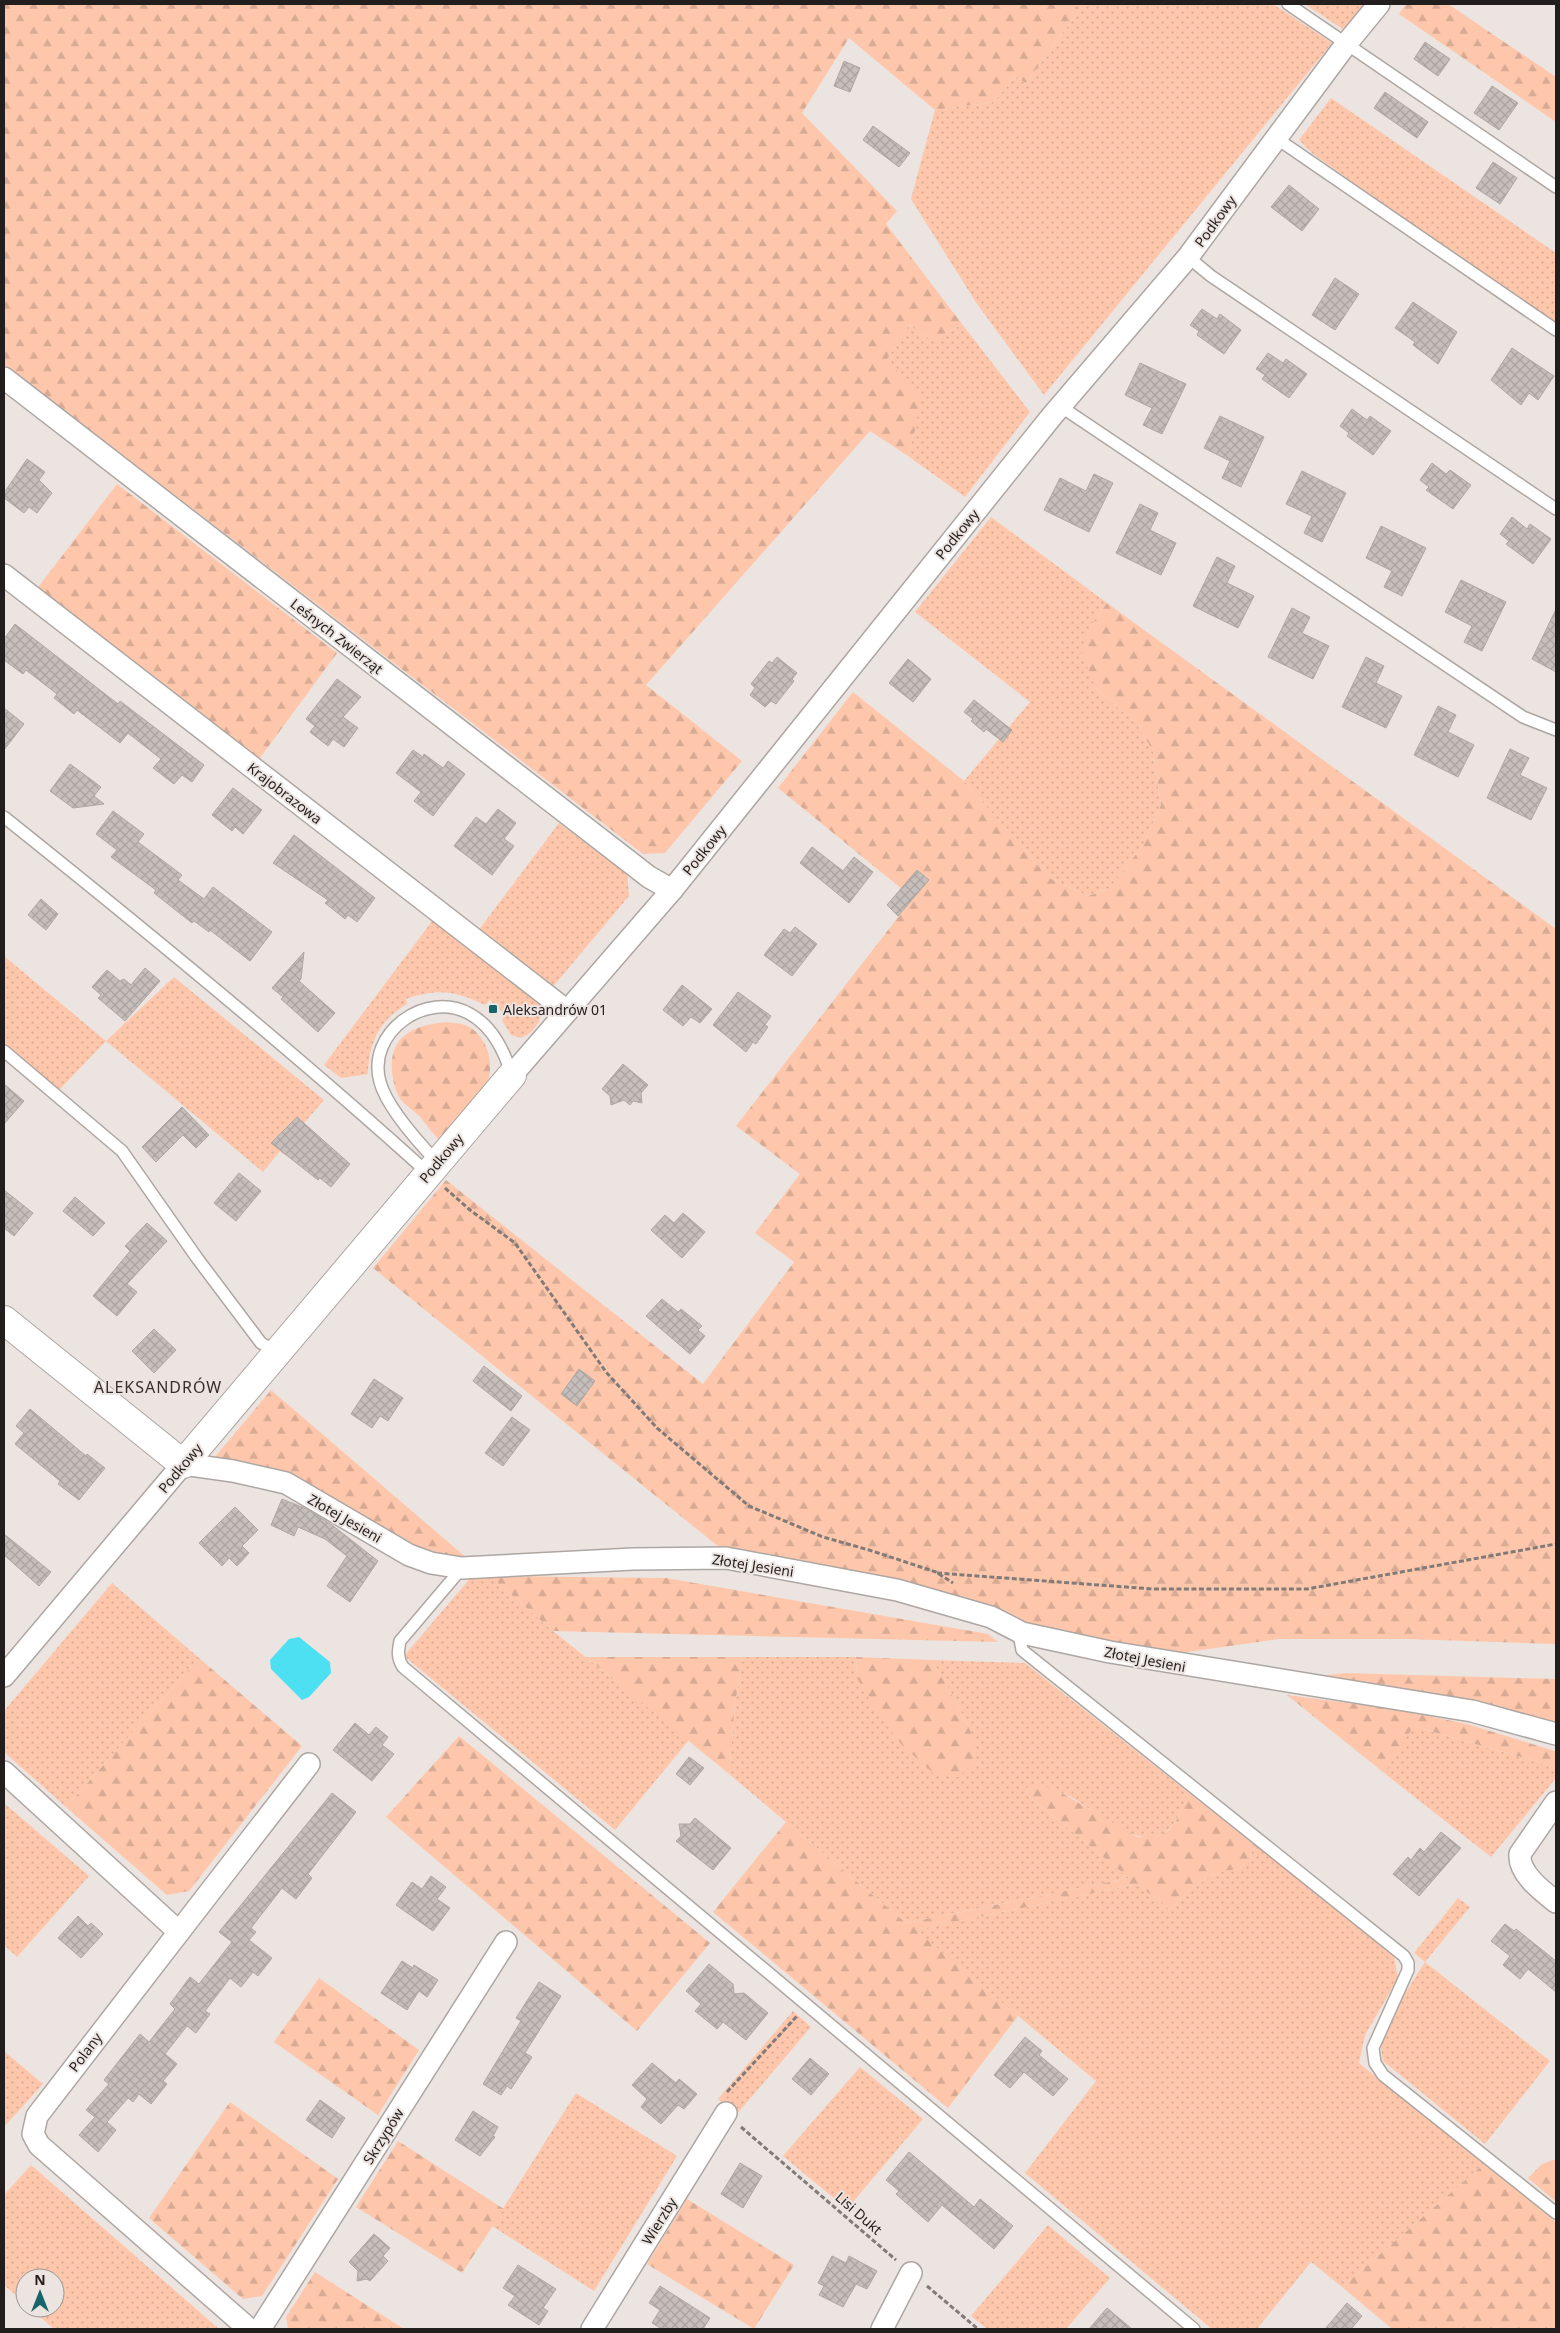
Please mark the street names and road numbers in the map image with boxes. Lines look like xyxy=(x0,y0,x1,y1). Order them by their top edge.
street label: Podkowy xyxy=(1190,191,1241,251)
street label: Podkowy xyxy=(931,504,984,563)
street label: Leśnych Zwierząt xyxy=(287,594,387,678)
street label: Krajobrazowa xyxy=(244,758,326,828)
street label: Podkowy xyxy=(678,820,731,879)
street label: Podkowy xyxy=(415,1129,468,1187)
street label: Podkowy xyxy=(154,1439,207,1497)
street label: Złotej Jesieni xyxy=(305,1489,385,1547)
street label: Złotej Jesieni xyxy=(711,1549,795,1581)
street label: Złotej Jesieni xyxy=(1103,1642,1187,1676)
street label: Polany xyxy=(64,2028,106,2075)
street label: Skrzypów xyxy=(358,2104,408,2168)
street label: Lisi Dukt xyxy=(832,2187,886,2239)
street label: Wierzby xyxy=(637,2193,681,2248)

